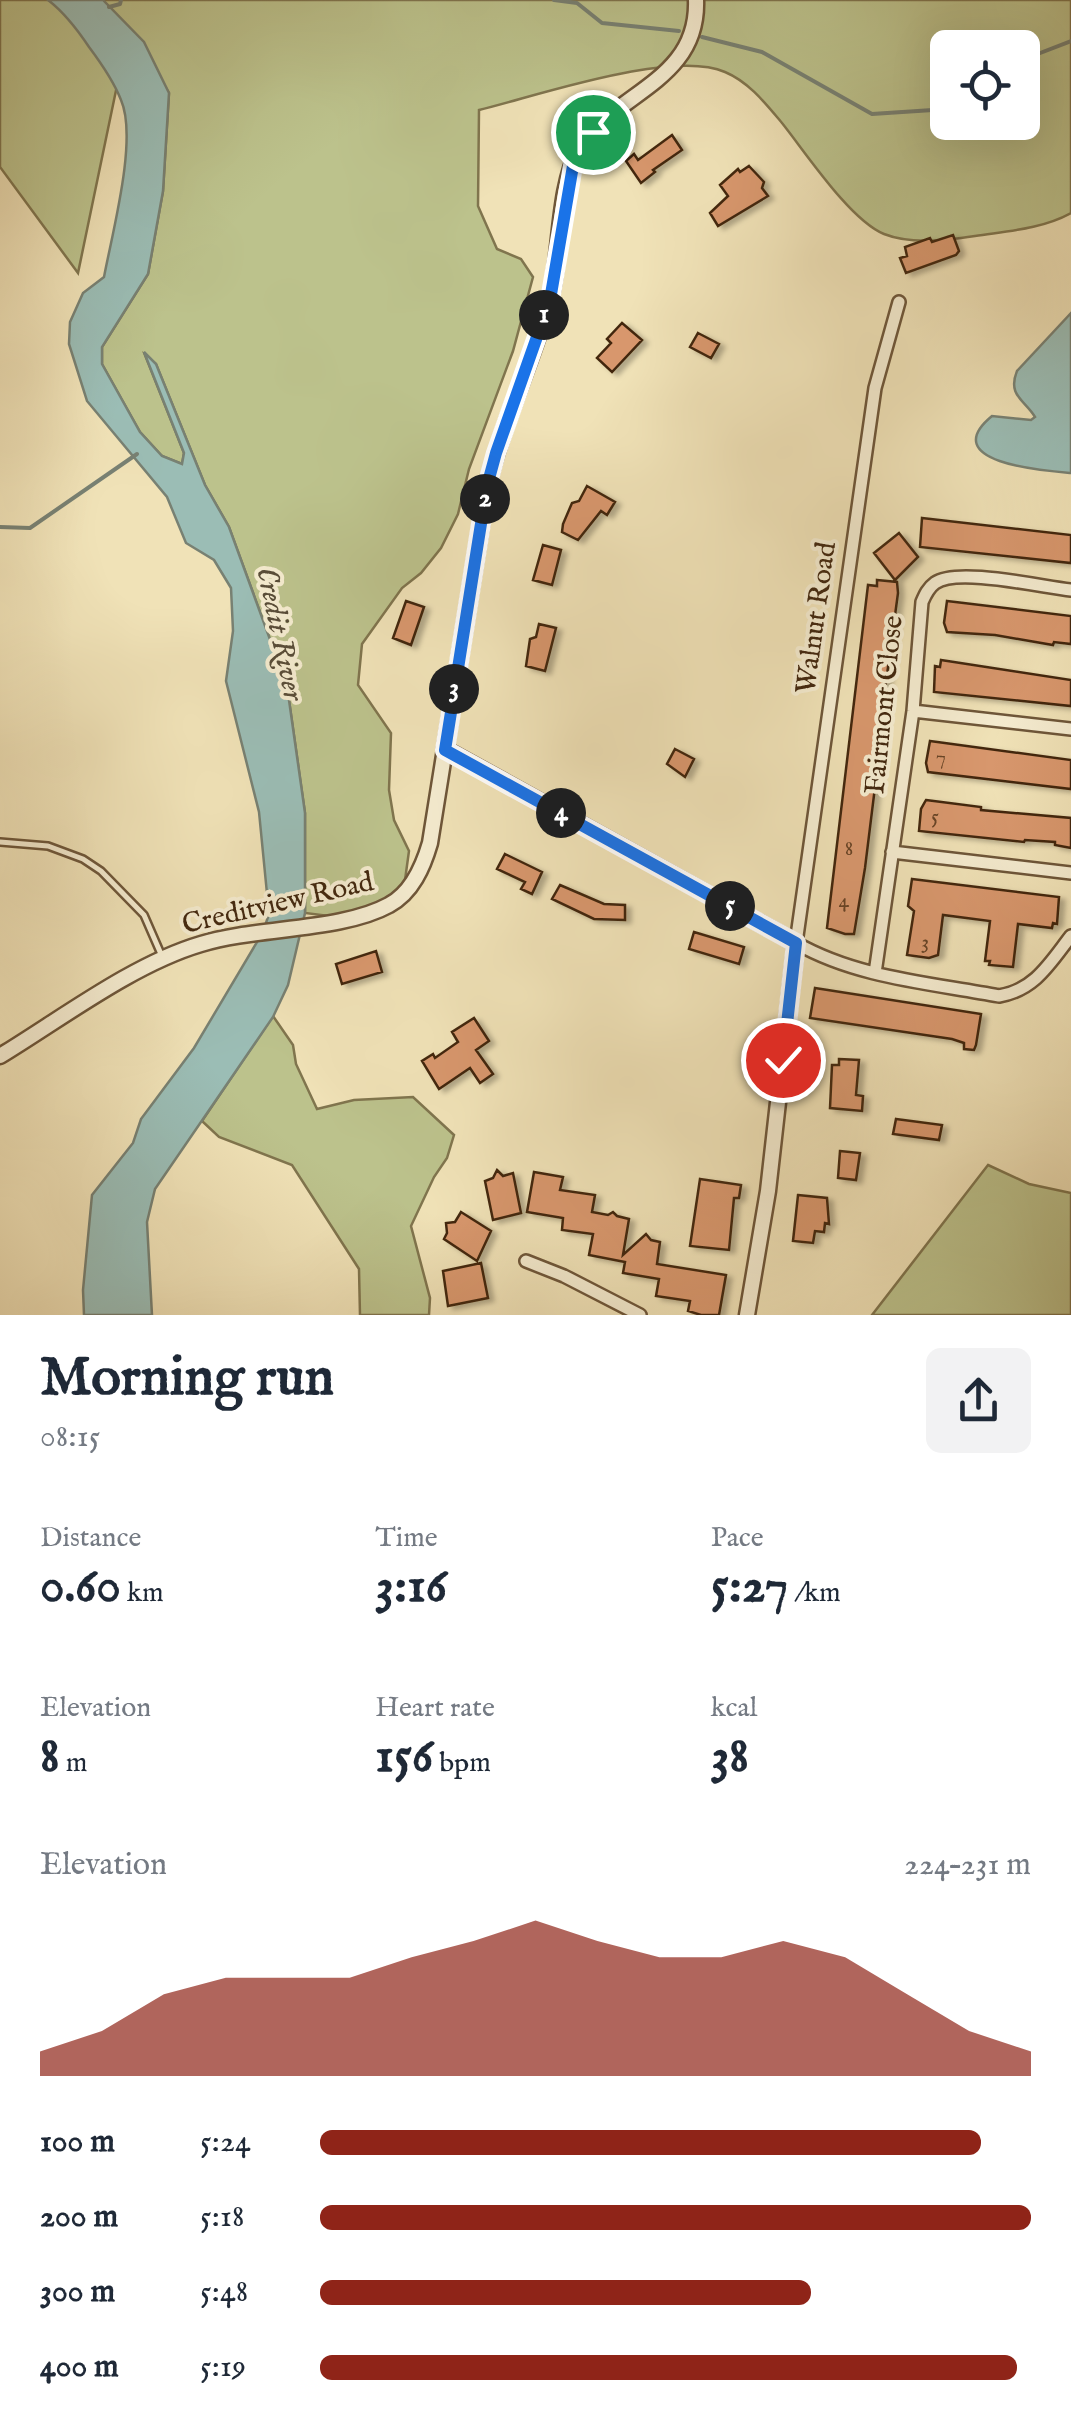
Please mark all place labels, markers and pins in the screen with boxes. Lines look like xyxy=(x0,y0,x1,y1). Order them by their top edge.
pin xyxy=(551,90,636,175)
pin: 1 xyxy=(519,290,569,340)
pin: 2 xyxy=(460,474,510,524)
pin: 3 xyxy=(429,664,479,714)
pin: 4 xyxy=(536,788,586,838)
pin: 5 xyxy=(705,881,755,931)
pin xyxy=(741,1018,826,1103)

